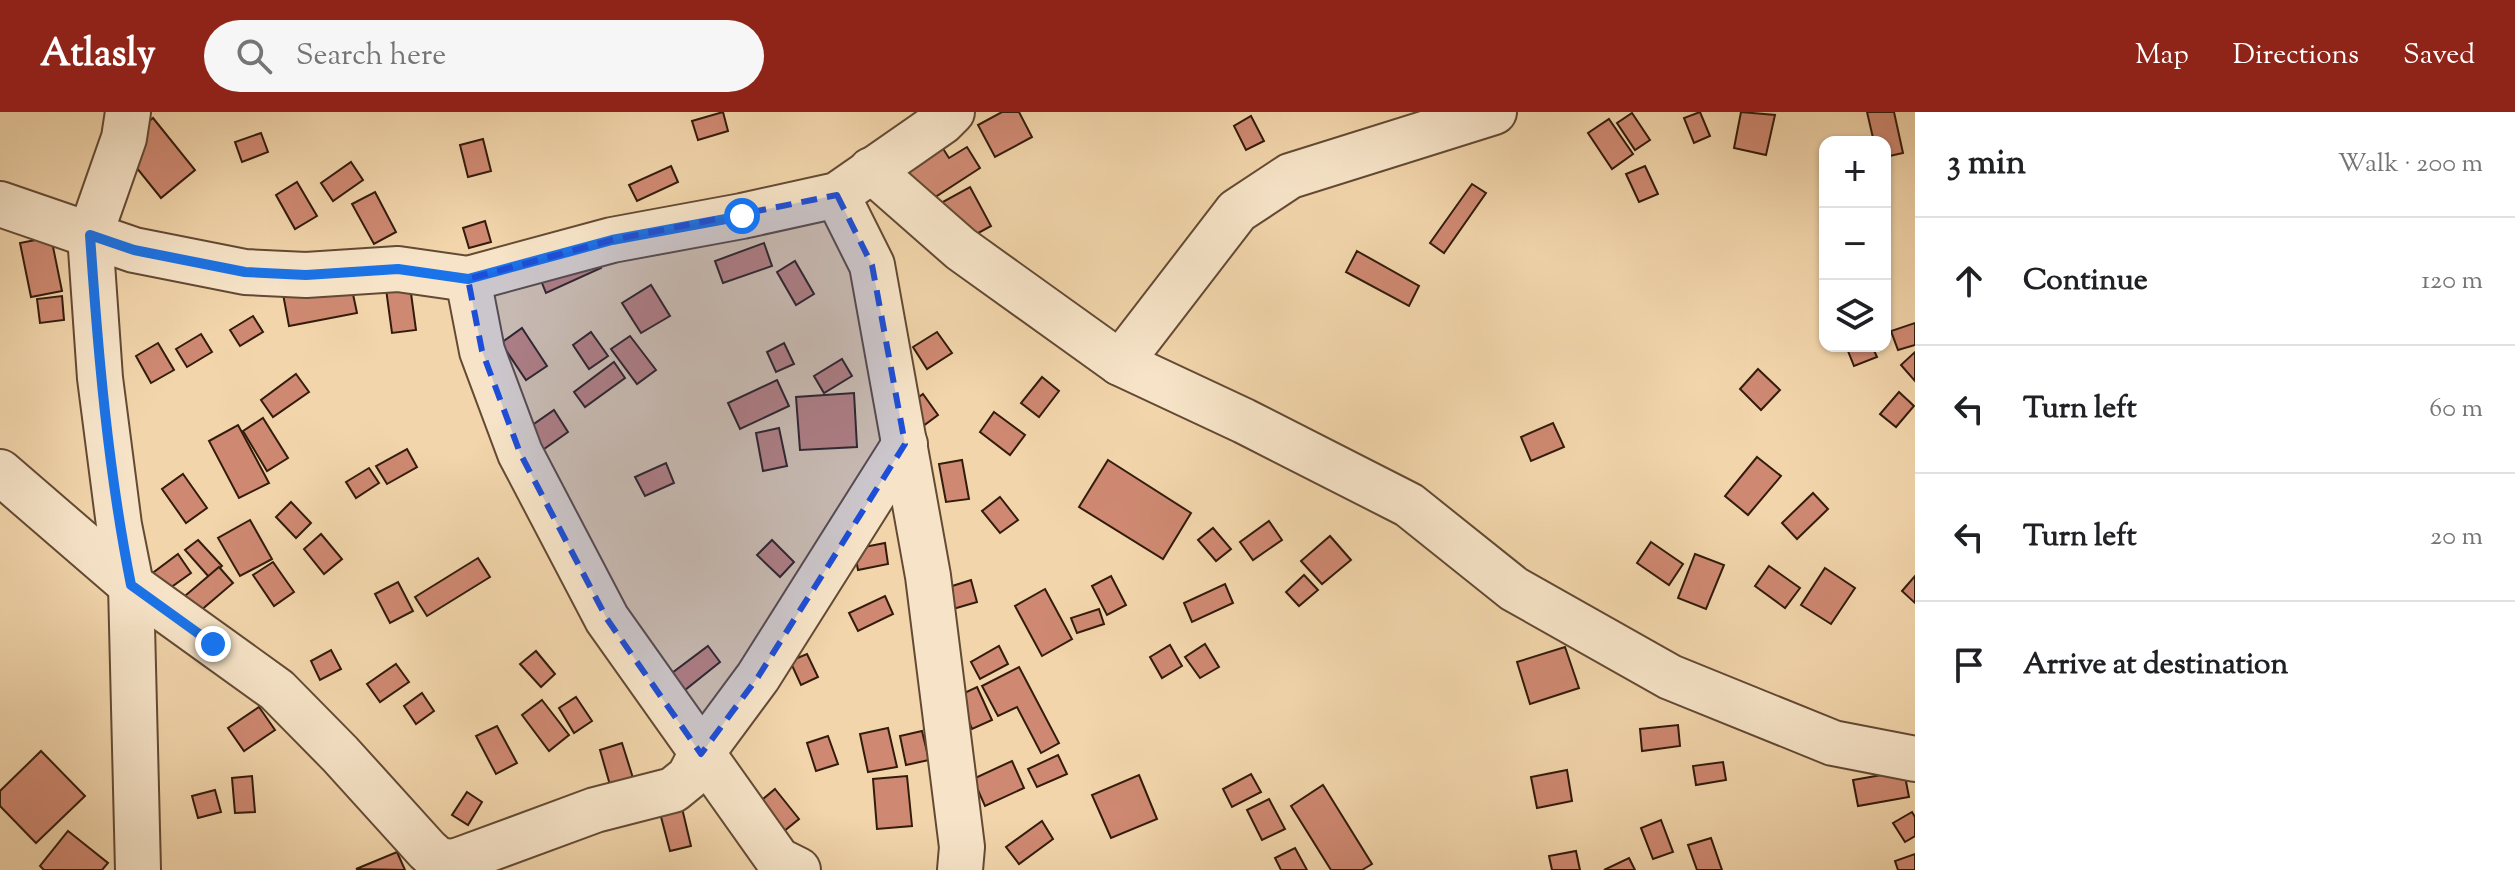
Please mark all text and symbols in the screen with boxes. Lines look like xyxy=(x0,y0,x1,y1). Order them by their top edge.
search box xyxy=(204,20,764,92)
text: Atlasly xyxy=(40,29,156,83)
icon: search xyxy=(232,34,276,78)
text: Search here xyxy=(296,35,446,78)
text: Map xyxy=(2135,36,2189,76)
text: Directions xyxy=(2233,36,2359,76)
text: Saved xyxy=(2403,36,2475,76)
map controls xyxy=(1819,136,1891,352)
button: + xyxy=(1819,136,1891,208)
text: 3 min xyxy=(1947,140,2026,189)
text: Walk · 200 m xyxy=(2338,146,2483,183)
route start xyxy=(724,198,760,234)
button: − xyxy=(1819,208,1891,280)
icon: ahead xyxy=(1947,259,1991,303)
text: Continue xyxy=(2023,260,2148,303)
text: 120 m xyxy=(2421,263,2483,300)
button: layers xyxy=(1819,280,1891,352)
icon: left xyxy=(1947,387,1991,431)
text: Turn left xyxy=(2023,388,2137,431)
text: 60 m xyxy=(2429,391,2483,428)
icon: left xyxy=(1947,515,1991,559)
text: Turn left xyxy=(2023,516,2137,559)
text: 20 m xyxy=(2430,519,2483,556)
route end xyxy=(195,626,231,662)
icon: arrive xyxy=(1947,643,1991,687)
text: Arrive at destination xyxy=(2023,644,2288,687)

